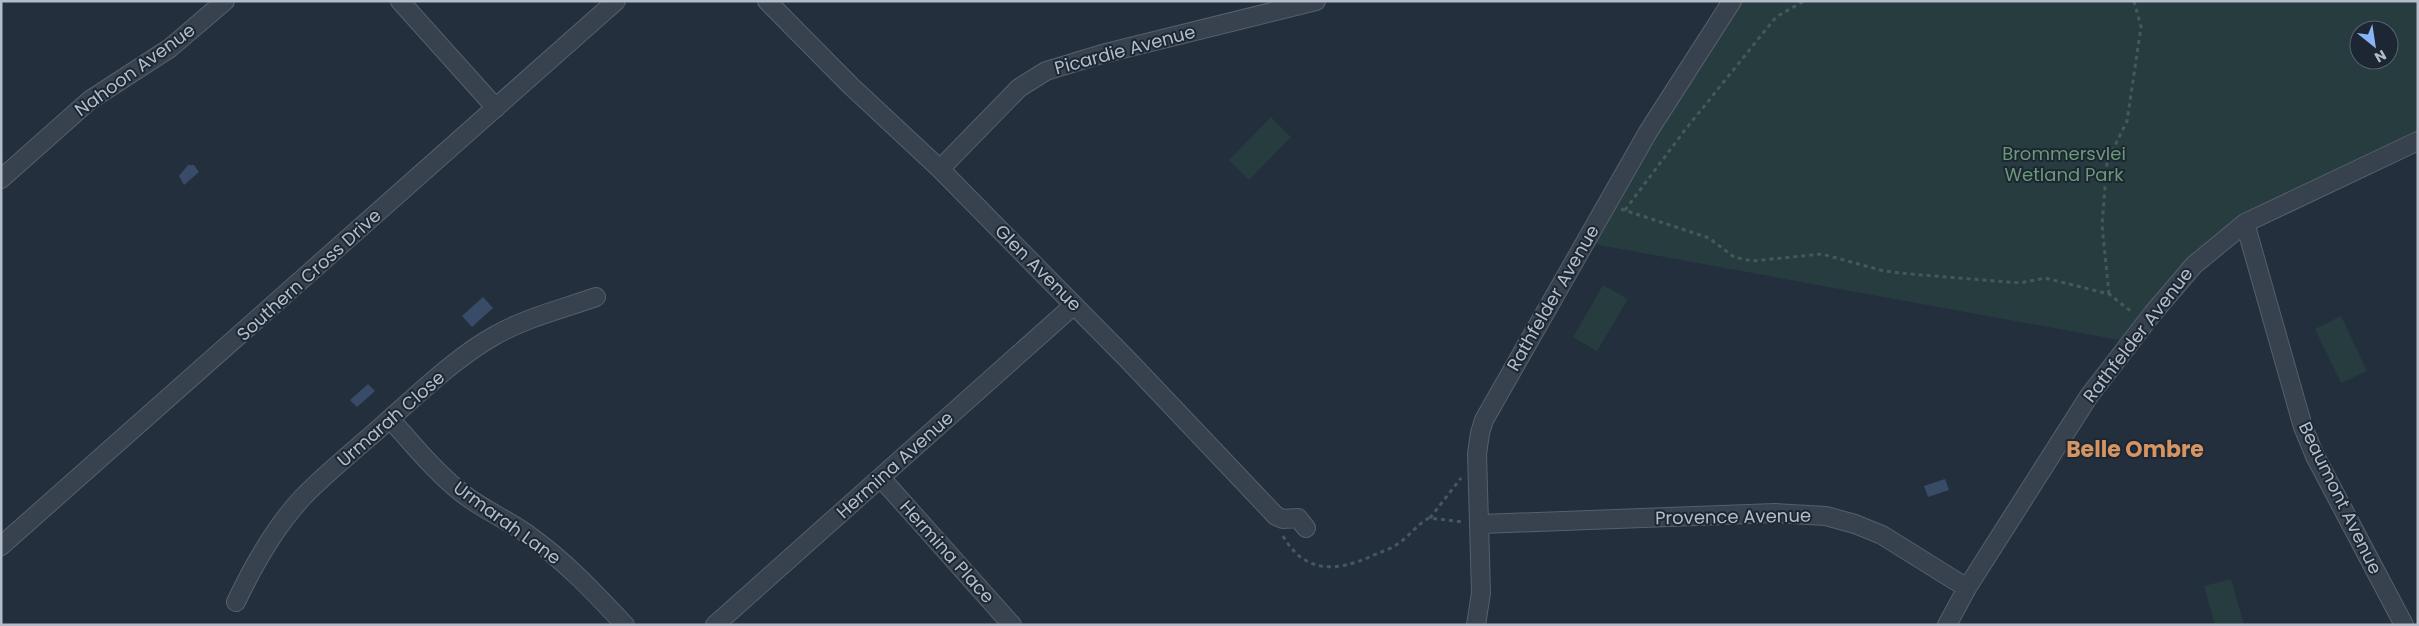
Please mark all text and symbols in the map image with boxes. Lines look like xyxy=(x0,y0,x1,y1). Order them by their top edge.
street label: Nahoon Avenue xyxy=(69,17,200,122)
street label: Picardie Avenue xyxy=(1052,19,1198,80)
north arrow xyxy=(2349,20,2399,70)
text: N xyxy=(2371,45,2390,68)
park label: Brommersvlei Wetland Park xyxy=(2002,141,2126,187)
street label: Southern Cross Drive xyxy=(231,203,386,346)
street label: Glen Avenue xyxy=(989,219,1087,317)
street label: Rathfelder Avenue xyxy=(1500,220,1605,376)
street label: Rathfelder Avenue xyxy=(2077,262,2198,407)
street label: Urmarah Close xyxy=(331,365,450,472)
street label: Hermina Avenue xyxy=(831,405,959,524)
street label: Beaumont Avenue xyxy=(2293,418,2388,578)
district label: Belle Ombre xyxy=(2066,434,2204,465)
street label: Urmarah Lane xyxy=(448,475,566,570)
street label: Hermina Place xyxy=(894,495,1000,609)
street label: Provence Avenue xyxy=(1655,503,1811,530)

